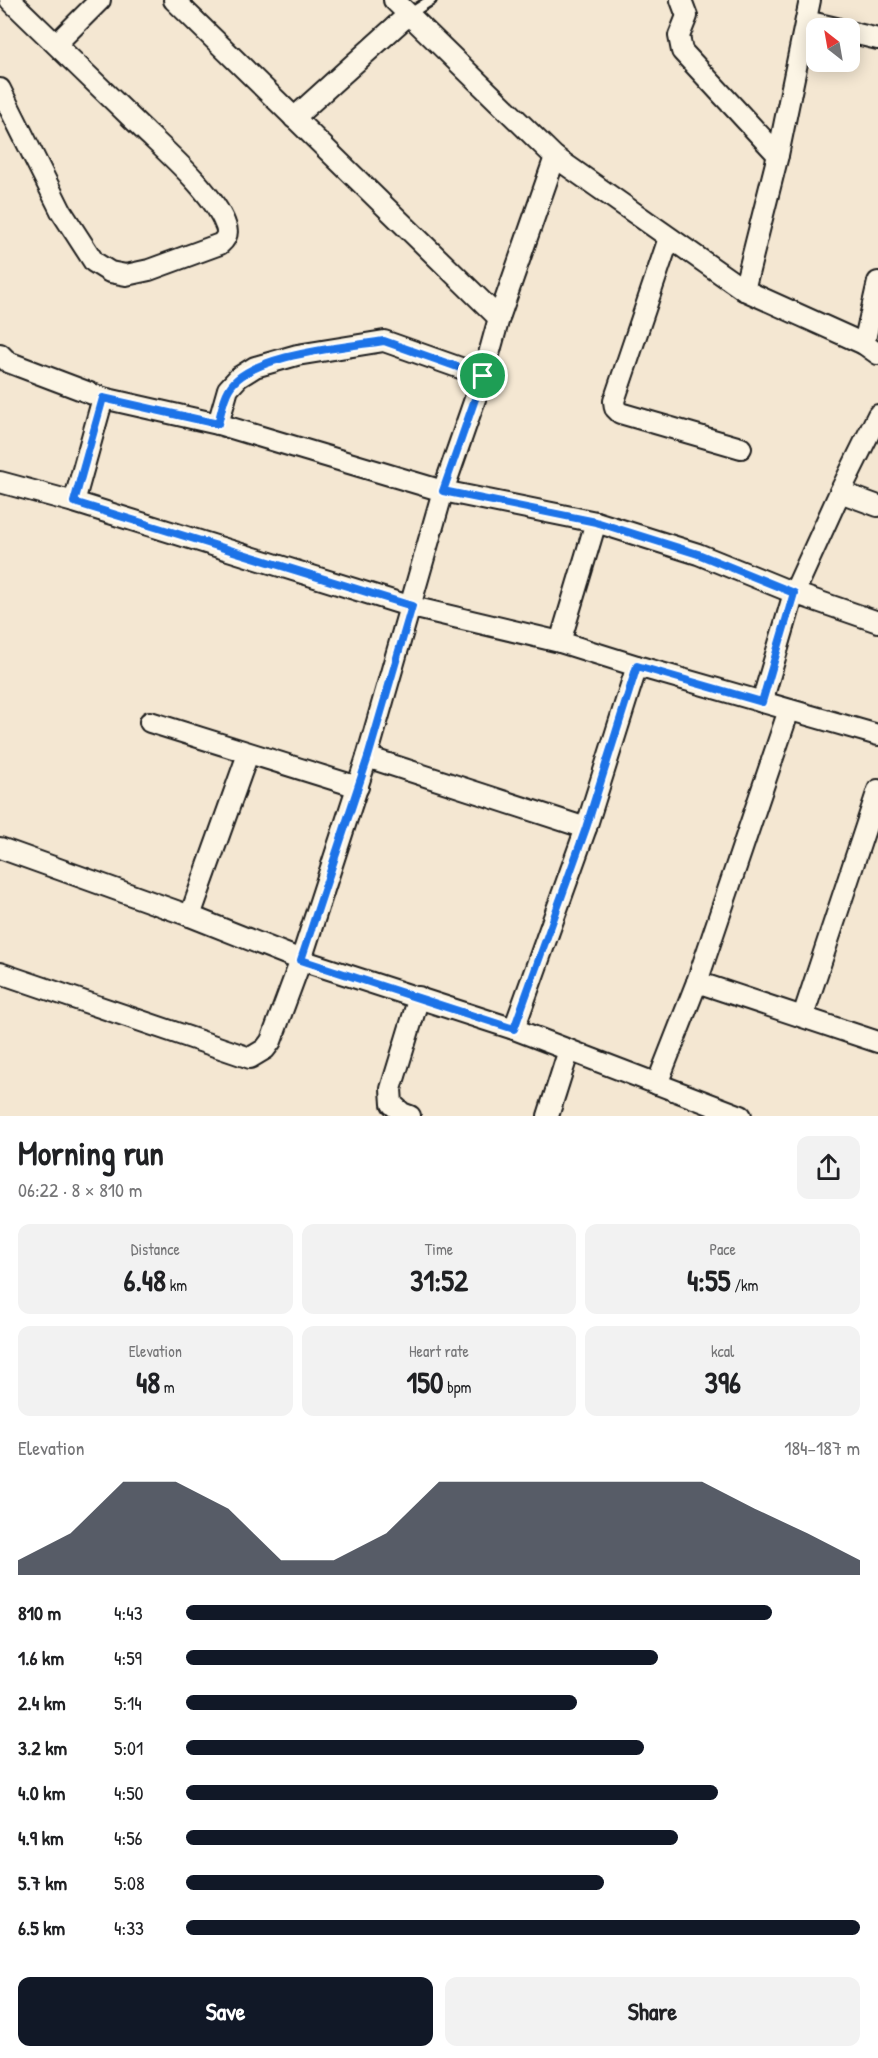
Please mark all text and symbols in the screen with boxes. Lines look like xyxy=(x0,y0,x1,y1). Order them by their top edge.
north arrow xyxy=(806,18,860,72)
map controls xyxy=(806,18,860,72)
pin xyxy=(457,350,508,401)
icon: arrive xyxy=(466,359,499,392)
text: Morning run xyxy=(18,1131,164,1175)
button: share xyxy=(797,1136,860,1199)
text: 06:22 · 8 × 810 m xyxy=(18,1176,142,1203)
text: Distance xyxy=(131,1238,180,1260)
text: Time xyxy=(425,1238,453,1260)
text: Pace xyxy=(709,1238,736,1260)
text: 6.48 xyxy=(123,1260,166,1300)
text: 31:52 xyxy=(410,1260,468,1300)
text: 4:55 xyxy=(687,1260,730,1300)
text: km xyxy=(166,1274,187,1296)
text: /km xyxy=(730,1274,758,1296)
text: Elevation xyxy=(129,1340,182,1362)
text: Heart rate xyxy=(409,1340,469,1362)
text: kcal xyxy=(711,1340,734,1362)
text: 48 xyxy=(136,1362,160,1402)
text: 150 xyxy=(406,1362,444,1402)
text: 396 xyxy=(704,1362,741,1402)
text: m xyxy=(160,1376,175,1398)
text: bpm xyxy=(444,1376,472,1398)
text: Elevation xyxy=(18,1434,84,1461)
text: 184–187 m xyxy=(784,1434,860,1461)
text: 810 m xyxy=(18,1599,61,1626)
text: 4:43 xyxy=(114,1599,143,1626)
text: 1.6 km xyxy=(18,1644,64,1671)
text: 4:59 xyxy=(114,1644,142,1671)
text: 2.4 km xyxy=(18,1689,66,1716)
text: 5:14 xyxy=(114,1689,142,1716)
text: 3.2 km xyxy=(18,1734,67,1761)
text: 5:01 xyxy=(114,1734,143,1761)
text: 4.0 km xyxy=(18,1779,65,1806)
text: 4:50 xyxy=(114,1779,144,1806)
text: 4.9 km xyxy=(18,1824,64,1851)
text: 4:56 xyxy=(114,1824,143,1851)
text: 5.7 km xyxy=(18,1869,67,1896)
text: 5:08 xyxy=(114,1869,145,1896)
text: 6.5 km xyxy=(18,1914,65,1941)
text: 4:33 xyxy=(114,1914,144,1941)
button: Save xyxy=(18,1977,433,2046)
button: Share xyxy=(445,1977,860,2046)

